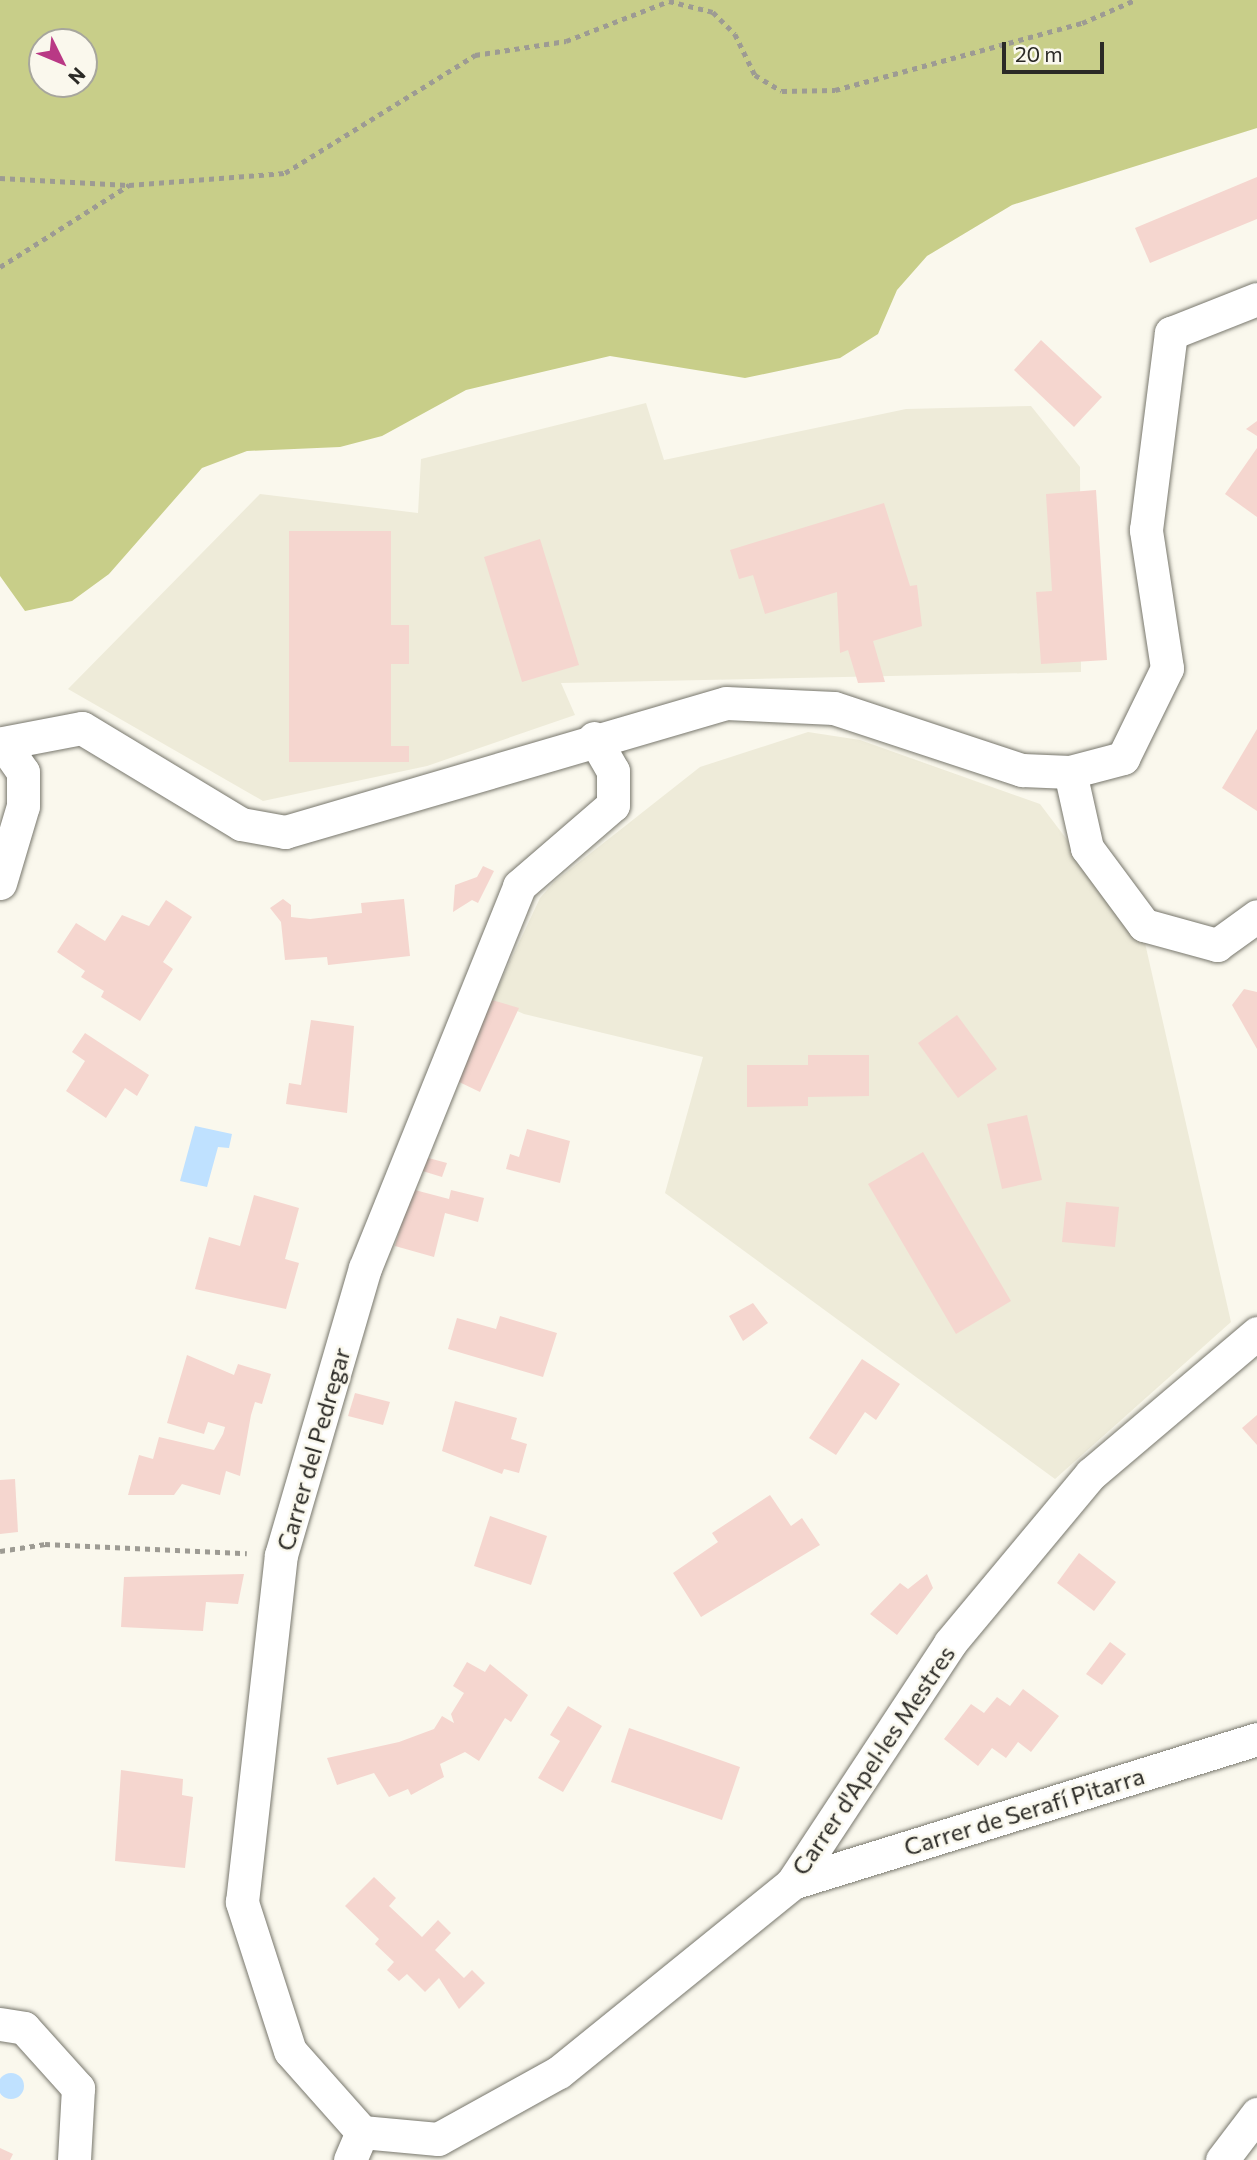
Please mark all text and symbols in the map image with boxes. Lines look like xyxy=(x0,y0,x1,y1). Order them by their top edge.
north arrow xyxy=(28,28,98,98)
scale bar xyxy=(1005,28,1106,72)
text: 20 m xyxy=(1015,41,1063,66)
text: N xyxy=(64,63,91,89)
street label: Carrer del Pedregar xyxy=(270,1344,356,1554)
street label: Carrer d'Apel·les Mestres xyxy=(785,1640,961,1880)
street label: Carrer de Serafí Pitarra xyxy=(900,1761,1148,1861)

